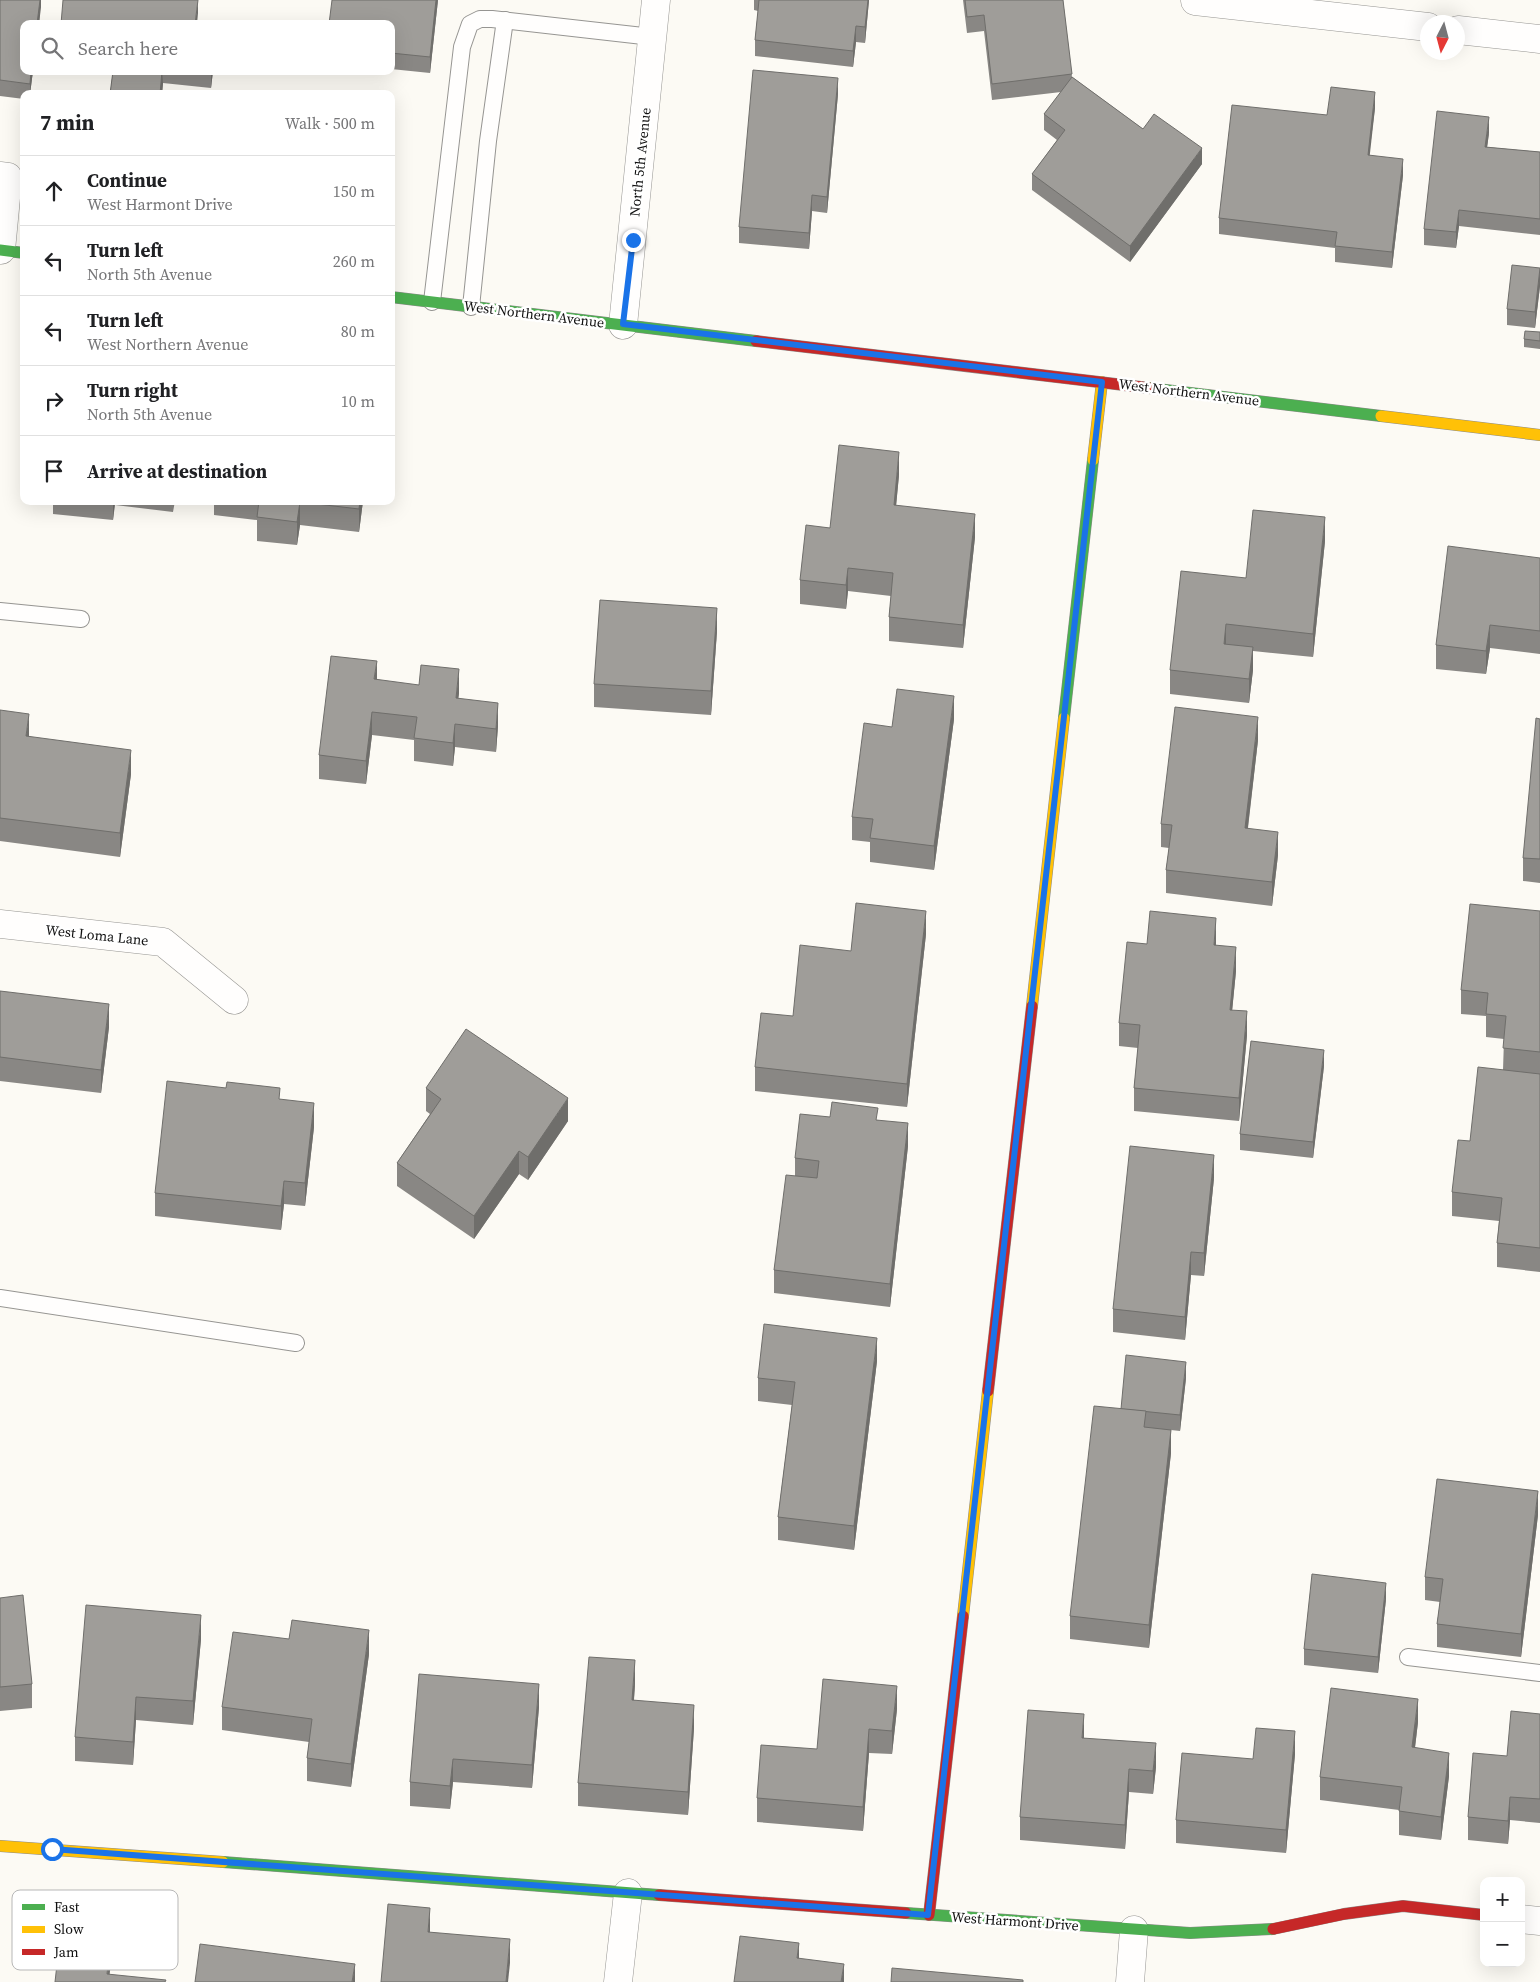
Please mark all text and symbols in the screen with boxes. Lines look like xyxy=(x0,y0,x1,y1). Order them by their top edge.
north arrow xyxy=(1420,15,1465,60)
search box xyxy=(20,20,395,75)
icon: search xyxy=(38,34,66,62)
text: Search here xyxy=(78,35,178,61)
street label: North 5th Avenue xyxy=(624,107,656,217)
text: 7 min xyxy=(40,108,95,137)
text: Walk · 500 m xyxy=(285,112,375,134)
text: Continue xyxy=(87,167,167,193)
icon: ahead xyxy=(40,177,68,205)
text: 150 m xyxy=(333,180,375,202)
text: West Harmont Drive xyxy=(87,193,233,215)
route end xyxy=(622,229,645,252)
text: Turn left xyxy=(87,237,163,263)
icon: left xyxy=(40,247,68,275)
text: 260 m xyxy=(333,250,375,272)
text: North 5th Avenue xyxy=(87,263,212,285)
street label: West Northern Avenue xyxy=(463,295,605,333)
text: Turn left xyxy=(87,307,163,333)
icon: left xyxy=(40,317,68,345)
text: 80 m xyxy=(341,320,375,342)
text: West Northern Avenue xyxy=(87,333,248,355)
street label: West Northern Avenue xyxy=(1118,373,1260,411)
text: Turn right xyxy=(87,377,178,403)
icon: right xyxy=(40,387,68,415)
text: 10 m xyxy=(341,390,375,412)
text: North 5th Avenue xyxy=(87,403,212,425)
icon: arrive xyxy=(40,457,68,485)
text: Arrive at destination xyxy=(87,458,267,484)
street label: West Loma Lane xyxy=(44,920,150,950)
route start xyxy=(41,1838,64,1861)
map controls xyxy=(1480,1877,1525,1967)
button: + xyxy=(1480,1877,1525,1922)
legend xyxy=(12,1890,178,1970)
text: Fast xyxy=(54,1897,80,1917)
street label: West Harmont Drive xyxy=(951,1907,1079,1935)
text: Slow xyxy=(54,1919,84,1939)
button: − xyxy=(1480,1922,1525,1967)
text: Jam xyxy=(53,1942,79,1962)

